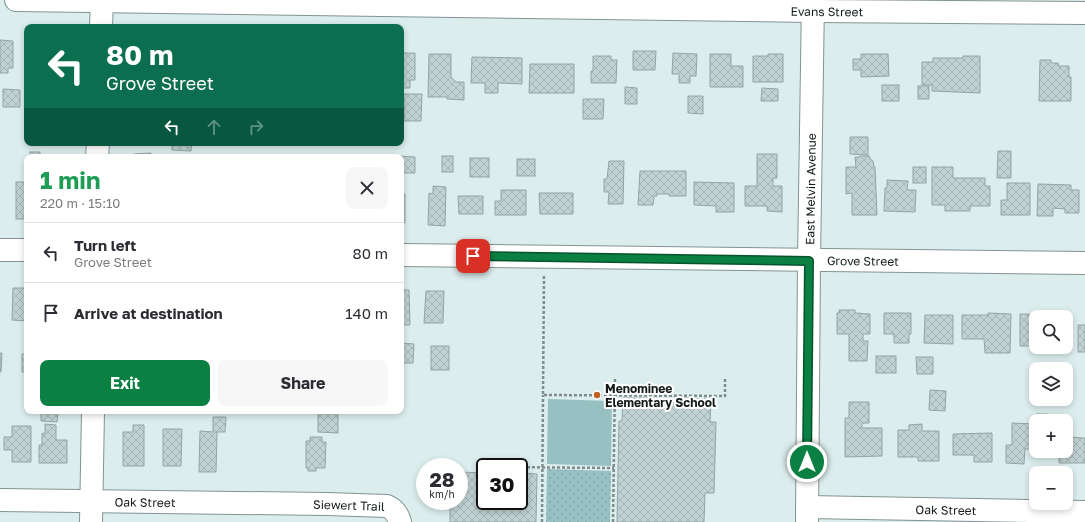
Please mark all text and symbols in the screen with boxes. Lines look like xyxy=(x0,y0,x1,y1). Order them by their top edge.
street label: Evans Street xyxy=(790,3,864,19)
text: 80 m xyxy=(106,38,174,71)
icon: left xyxy=(40,40,92,92)
text: Grove Street xyxy=(106,72,214,94)
icon: left xyxy=(161,116,183,138)
icon: ahead xyxy=(203,116,225,138)
icon: right xyxy=(245,116,267,138)
street label: East Melvin Avenue xyxy=(802,133,818,245)
text: 1 min xyxy=(40,165,100,194)
button: close xyxy=(346,167,388,209)
text: 220 m · 15:10 xyxy=(40,195,120,211)
text: Turn left xyxy=(74,236,136,254)
pin xyxy=(456,239,490,273)
icon: left xyxy=(40,242,62,264)
text: 80 m xyxy=(353,244,388,262)
icon: arrive xyxy=(462,245,484,267)
street label: Grove Street xyxy=(827,252,899,268)
text: Grove Street xyxy=(74,254,152,270)
icon: arrive xyxy=(40,302,62,324)
text: Arrive at destination xyxy=(74,304,223,322)
text: 140 m xyxy=(345,304,388,322)
map controls xyxy=(1029,310,1073,510)
button: search xyxy=(1029,310,1073,354)
button: Exit xyxy=(40,360,210,406)
button: Share xyxy=(218,360,388,406)
button: layers xyxy=(1029,362,1073,406)
place label: Menominee Elementary School xyxy=(605,381,716,410)
marker: Menominee Elementary School xyxy=(592,390,602,400)
button: + xyxy=(1029,414,1073,458)
position arrow xyxy=(786,441,828,483)
speed limit sign: 30 xyxy=(476,458,528,510)
button: − xyxy=(1029,466,1073,510)
text: 28 xyxy=(429,467,454,491)
text: km/h xyxy=(429,488,455,500)
street label: Oak Street xyxy=(114,494,176,510)
street label: Siewert Trail xyxy=(313,496,385,513)
street label: Oak Street xyxy=(915,501,977,518)

